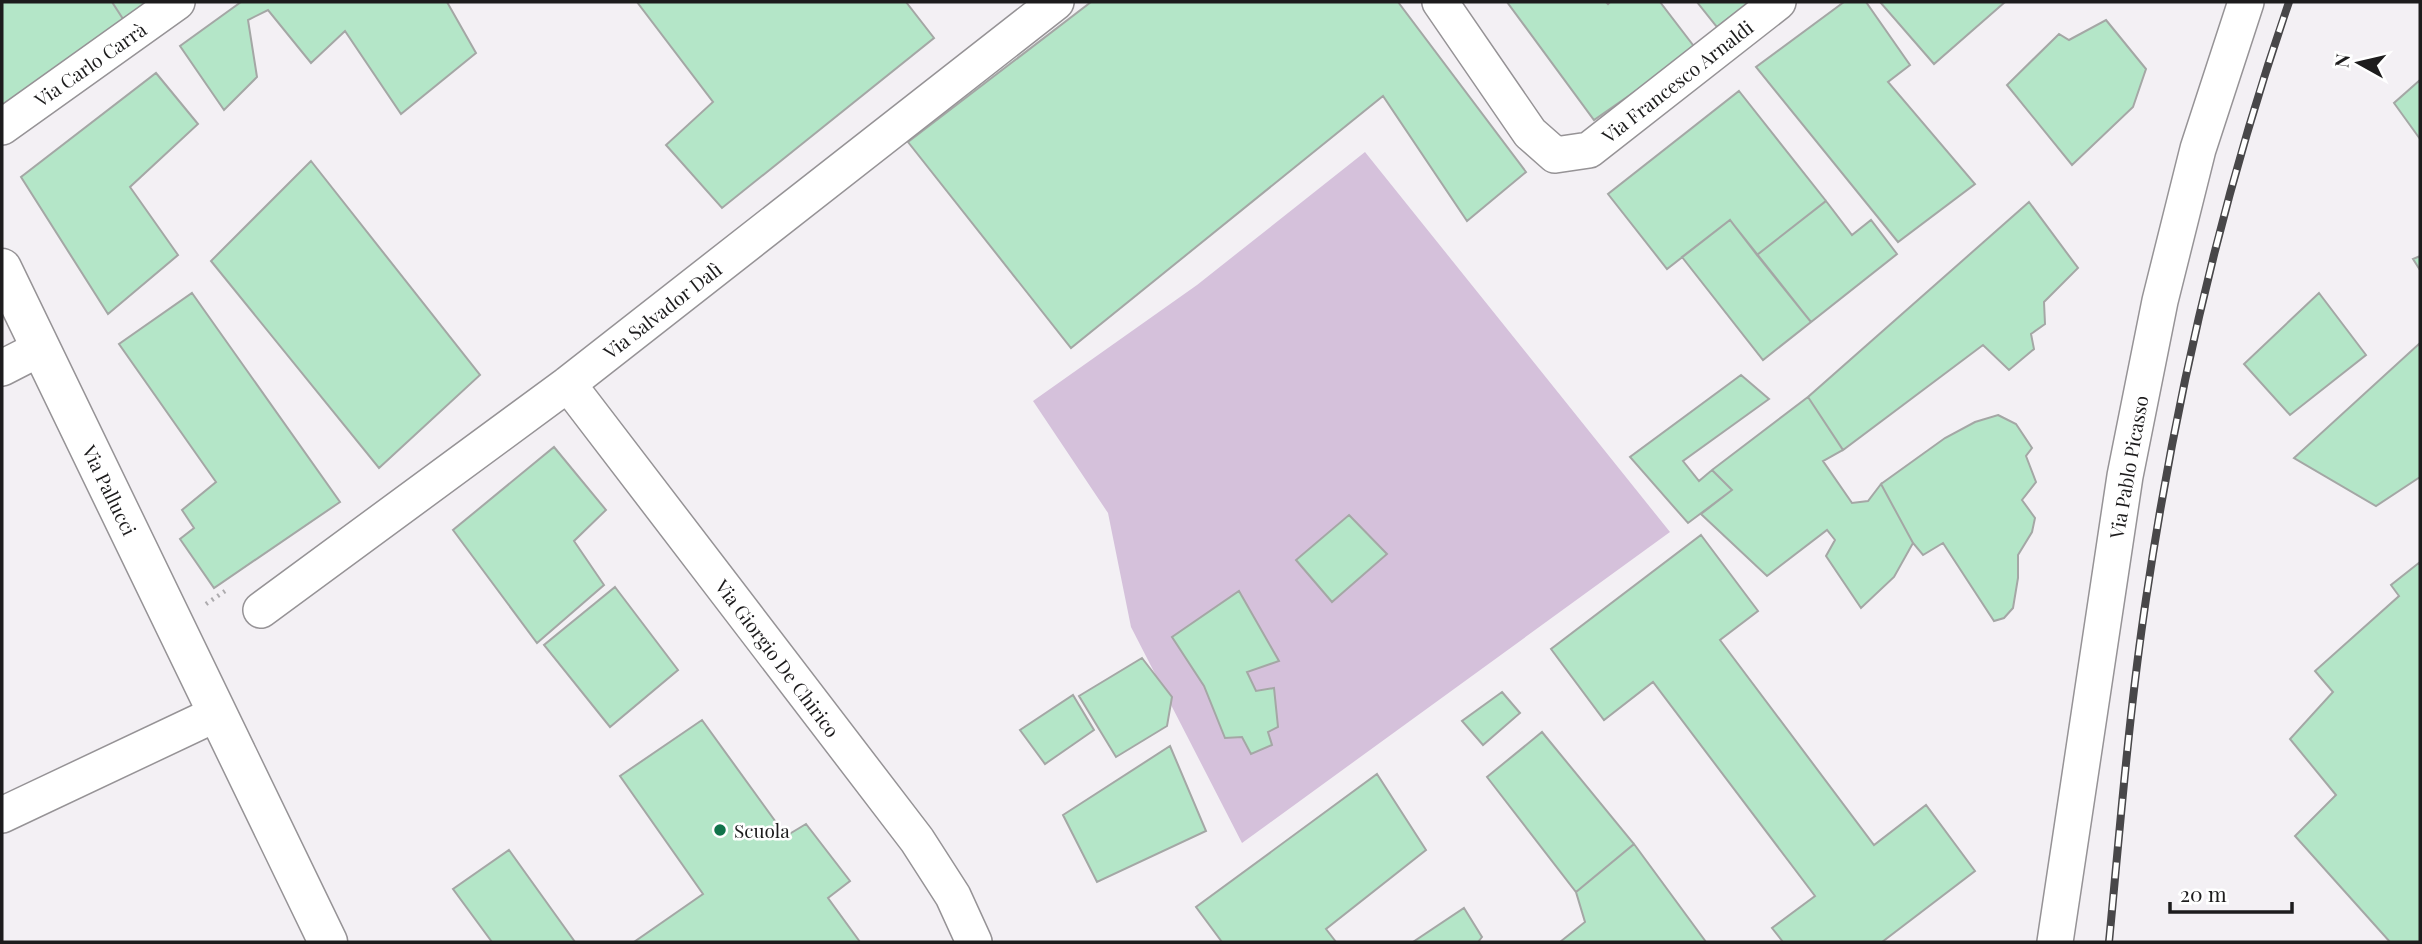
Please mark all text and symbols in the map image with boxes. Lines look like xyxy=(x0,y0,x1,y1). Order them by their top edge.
street label: Via Francesco Arnaldi xyxy=(1595,13,1758,149)
street label: Via Carlo Carrà xyxy=(28,16,151,113)
north arrow xyxy=(2324,28,2394,98)
text: N xyxy=(2327,52,2355,69)
street label: Via Salvador Dalì xyxy=(597,255,727,365)
street label: Via Pablo Picasso xyxy=(2102,393,2153,542)
street label: Via Pallucci xyxy=(77,440,143,540)
street label: Via Giorgio De Chirico xyxy=(710,573,846,742)
place label: Scuola xyxy=(734,817,790,843)
marker: Scuola xyxy=(712,822,728,838)
scale bar xyxy=(2170,870,2292,914)
text: 20 m xyxy=(2180,879,2227,907)

